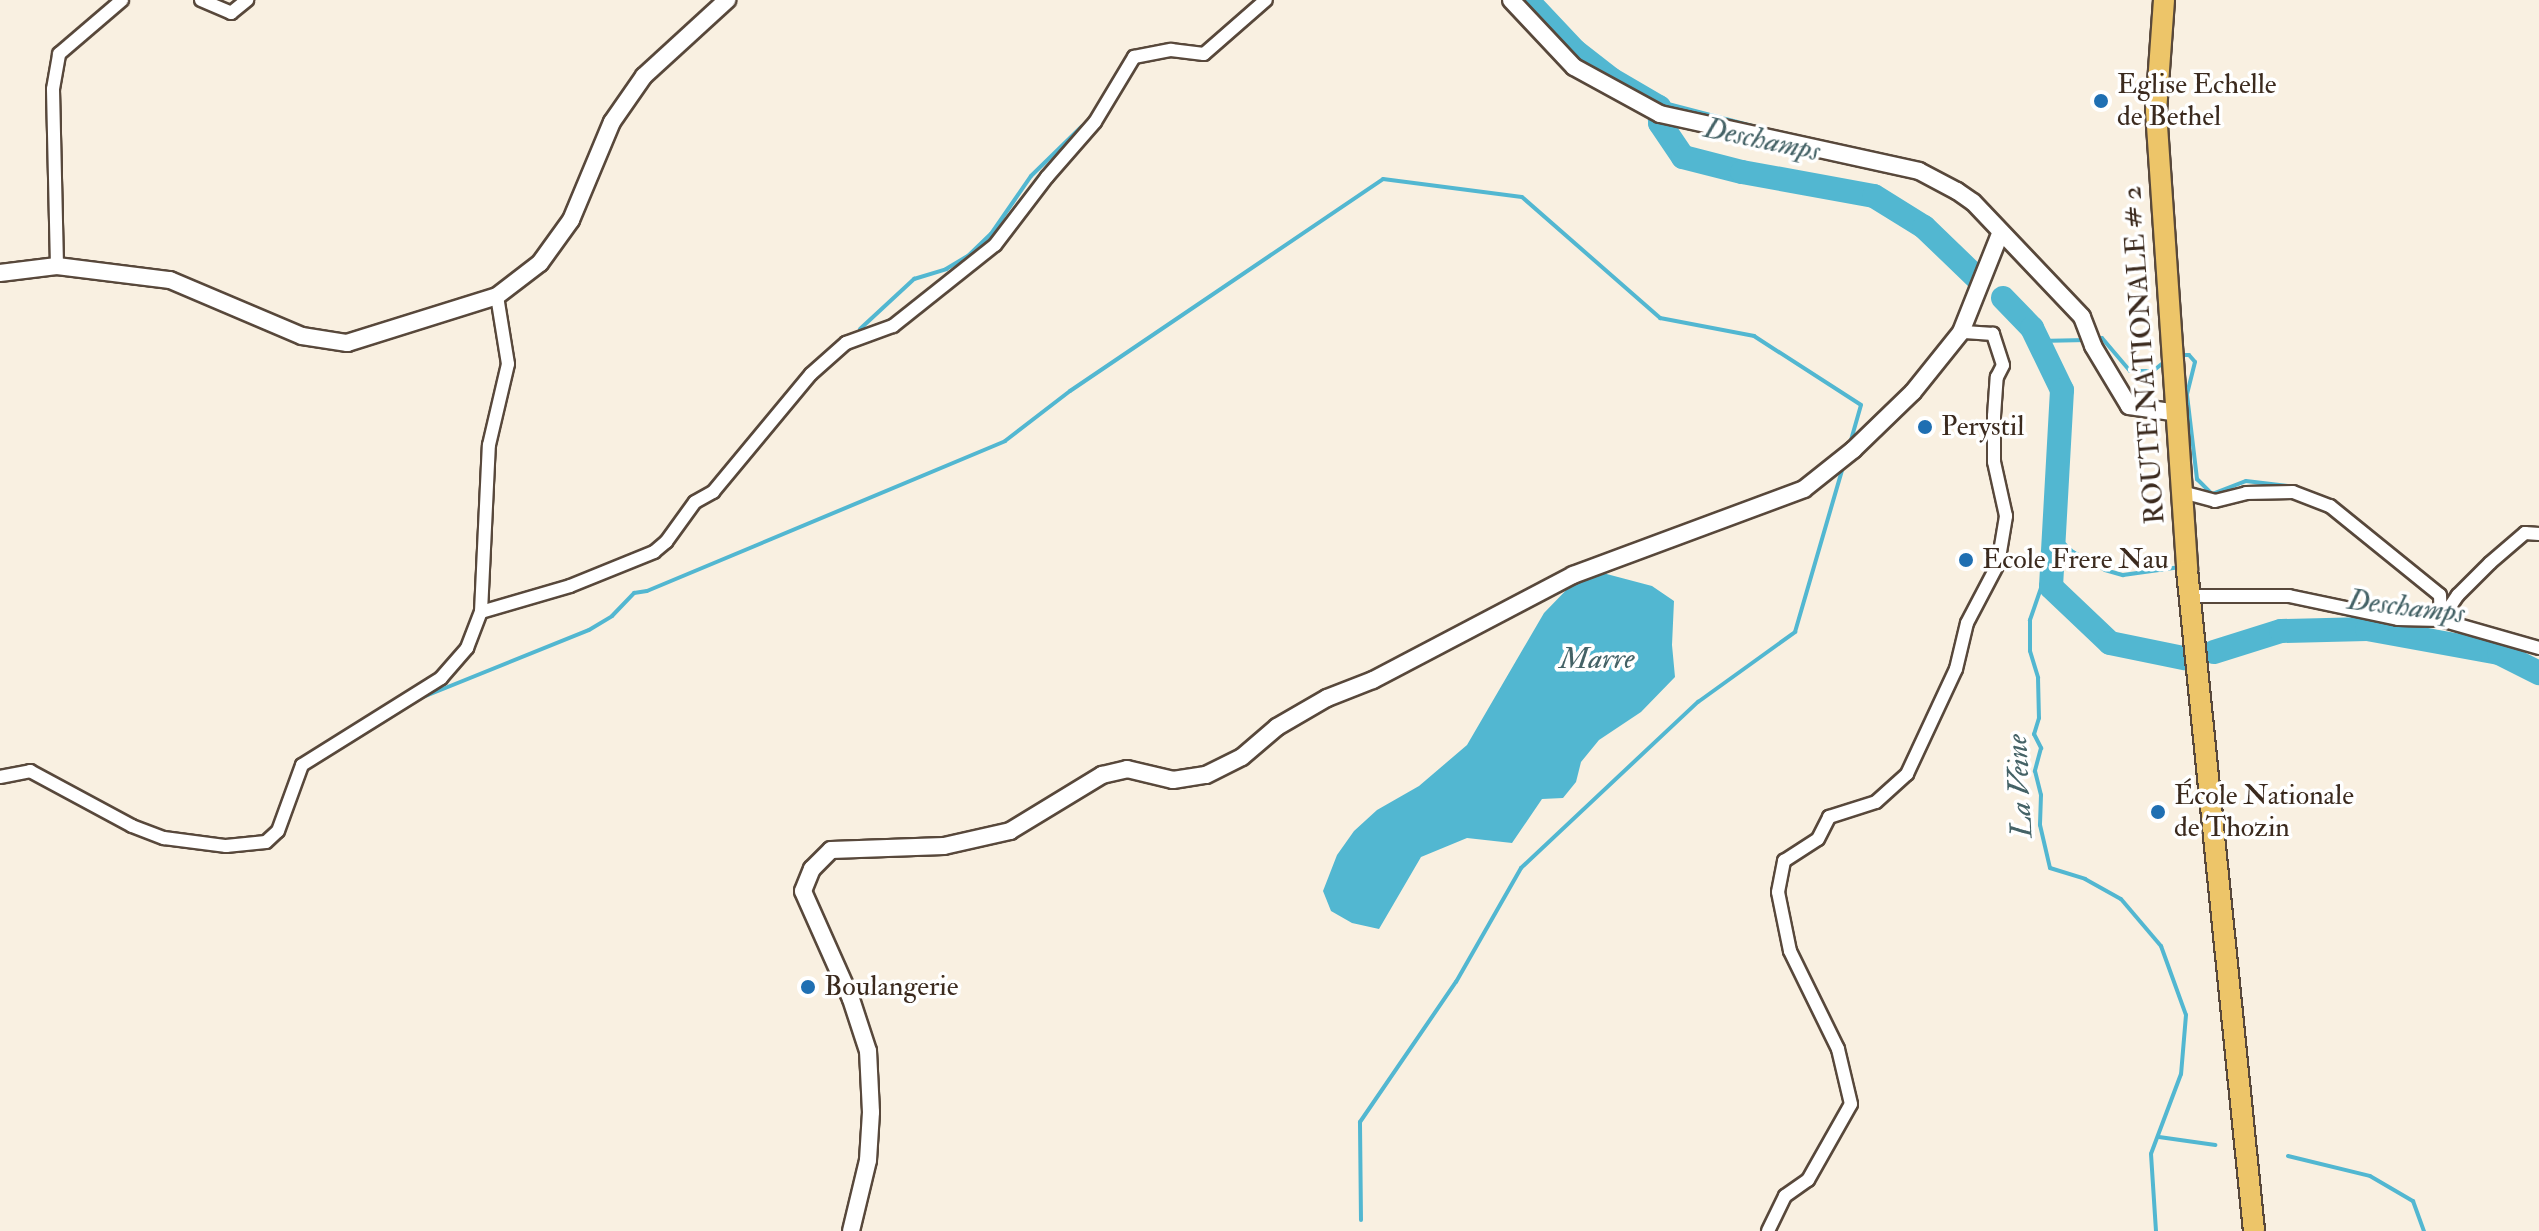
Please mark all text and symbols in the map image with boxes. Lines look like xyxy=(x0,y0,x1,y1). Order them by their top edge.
place label: Eglise Echelle de Bethel xyxy=(2117,68,2277,134)
marker: Eglise Echelle de Bethel xyxy=(2092,92,2110,110)
water label: Deschamps xyxy=(1701,110,1823,170)
street label: ROUTE NATIONALE # 2 xyxy=(2115,185,2173,525)
place label: Perystil xyxy=(1941,410,2024,444)
marker: Perystil xyxy=(1916,418,1934,436)
place label: Ecole Frere Nau xyxy=(1982,543,2169,577)
marker: Ecole Frere Nau xyxy=(1957,551,1975,569)
water label: Deschamps xyxy=(2345,582,2467,632)
water label: Marre xyxy=(1560,641,1634,677)
water label: La Veine xyxy=(1999,733,2041,839)
place label: École Nationale de Thozin xyxy=(2174,779,2354,845)
marker: École Nationale de Thozin xyxy=(2149,803,2167,821)
place label: Boulangerie xyxy=(824,970,958,1004)
marker: Boulangerie xyxy=(799,978,817,996)

